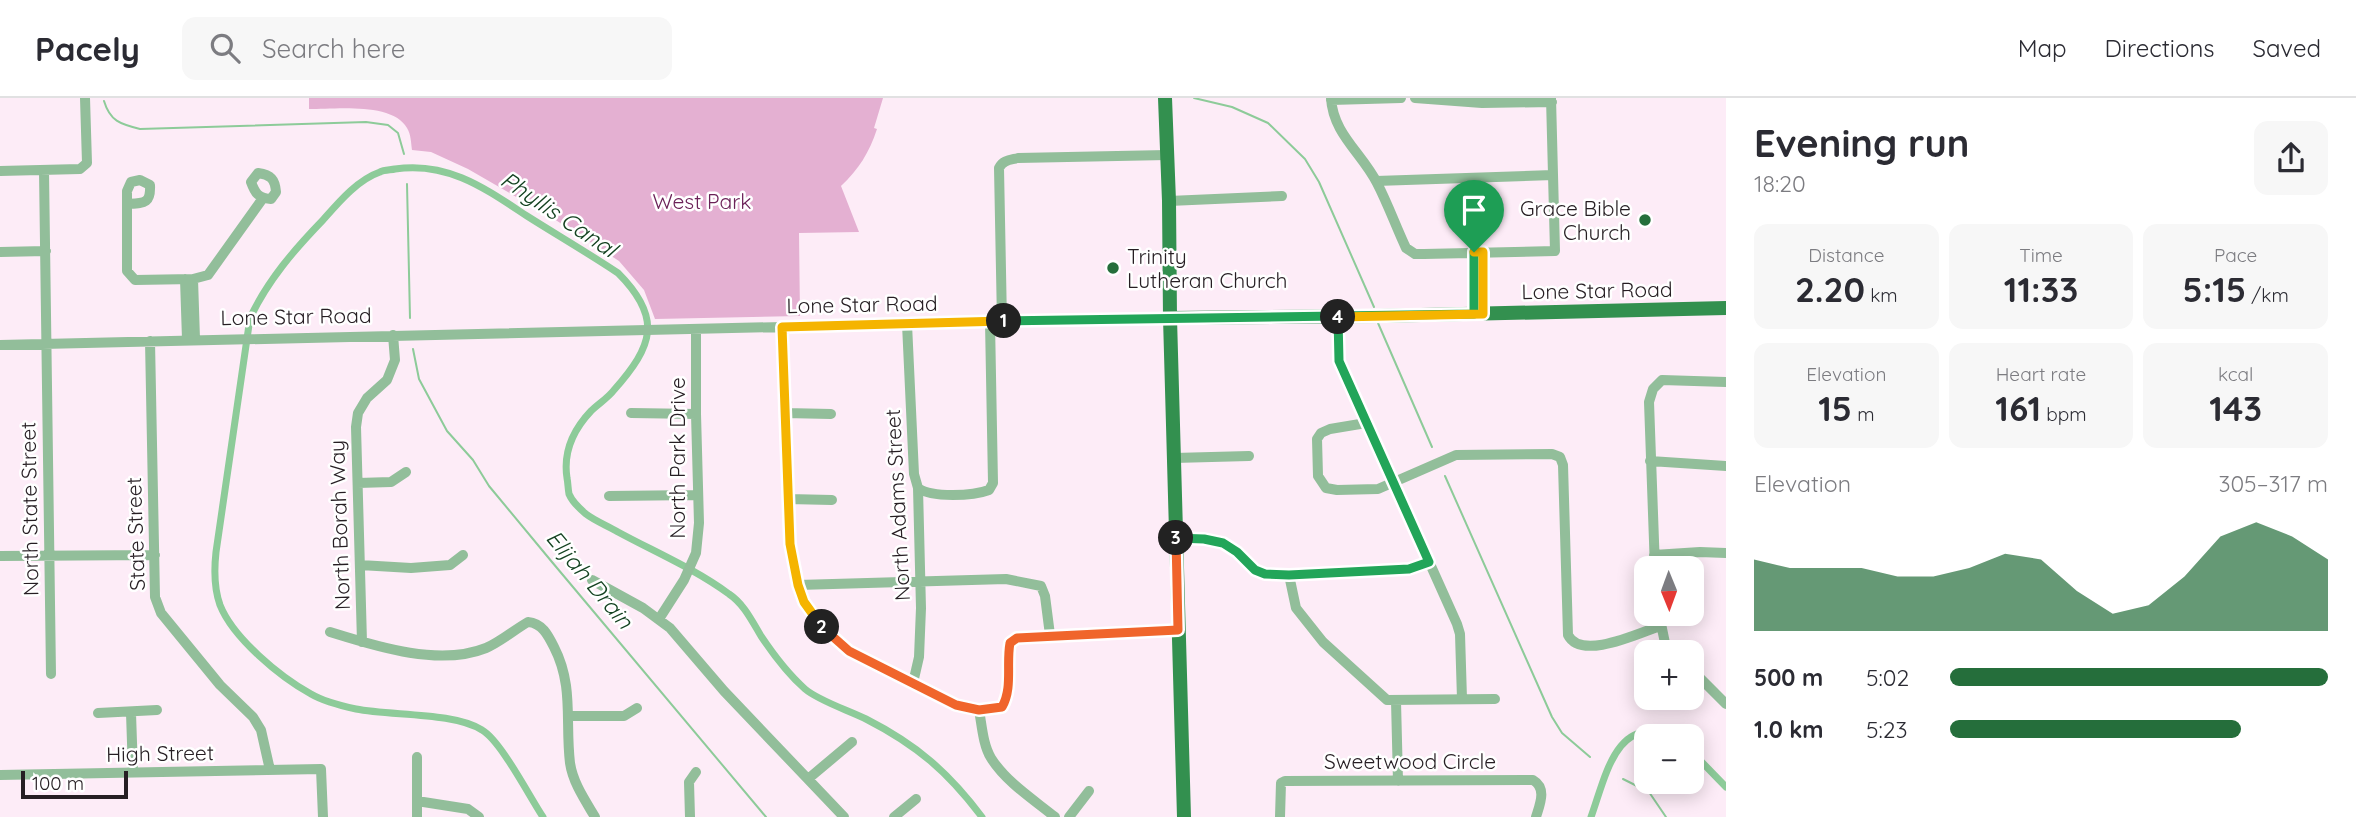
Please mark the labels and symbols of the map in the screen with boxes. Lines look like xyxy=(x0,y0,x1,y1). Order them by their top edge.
water label: Phyllis Canal xyxy=(495,165,625,265)
pin xyxy=(1444,180,1504,252)
park label: West Park xyxy=(653,188,752,214)
place label: Grace Bible Church xyxy=(1520,195,1631,245)
marker: Grace Bible Church xyxy=(1637,212,1653,228)
place label: Trinity Lutheran Church xyxy=(1127,243,1287,293)
marker: Trinity Lutheran Church xyxy=(1105,260,1121,276)
street label: Lone Star Road xyxy=(1521,276,1673,304)
street label: Lone Star Road xyxy=(786,290,938,318)
pin: 4 xyxy=(1320,300,1356,334)
street label: Lone Star Road xyxy=(220,302,372,330)
pin: 1 xyxy=(986,304,1021,339)
street label: North Park Drive xyxy=(664,377,690,539)
street label: North Adams Street xyxy=(879,408,915,602)
street label: North State Street xyxy=(14,422,44,596)
street label: North Borah Way xyxy=(323,440,355,610)
street label: State Street xyxy=(120,477,150,591)
pin: 3 xyxy=(1158,520,1194,556)
water label: Elijah Drain xyxy=(540,524,640,635)
north arrow xyxy=(1634,556,1704,626)
pin: 2 xyxy=(804,610,840,644)
street label: High Street xyxy=(106,739,214,767)
street label: Sweetwood Circle xyxy=(1324,748,1496,774)
scale bar xyxy=(21,768,128,800)

